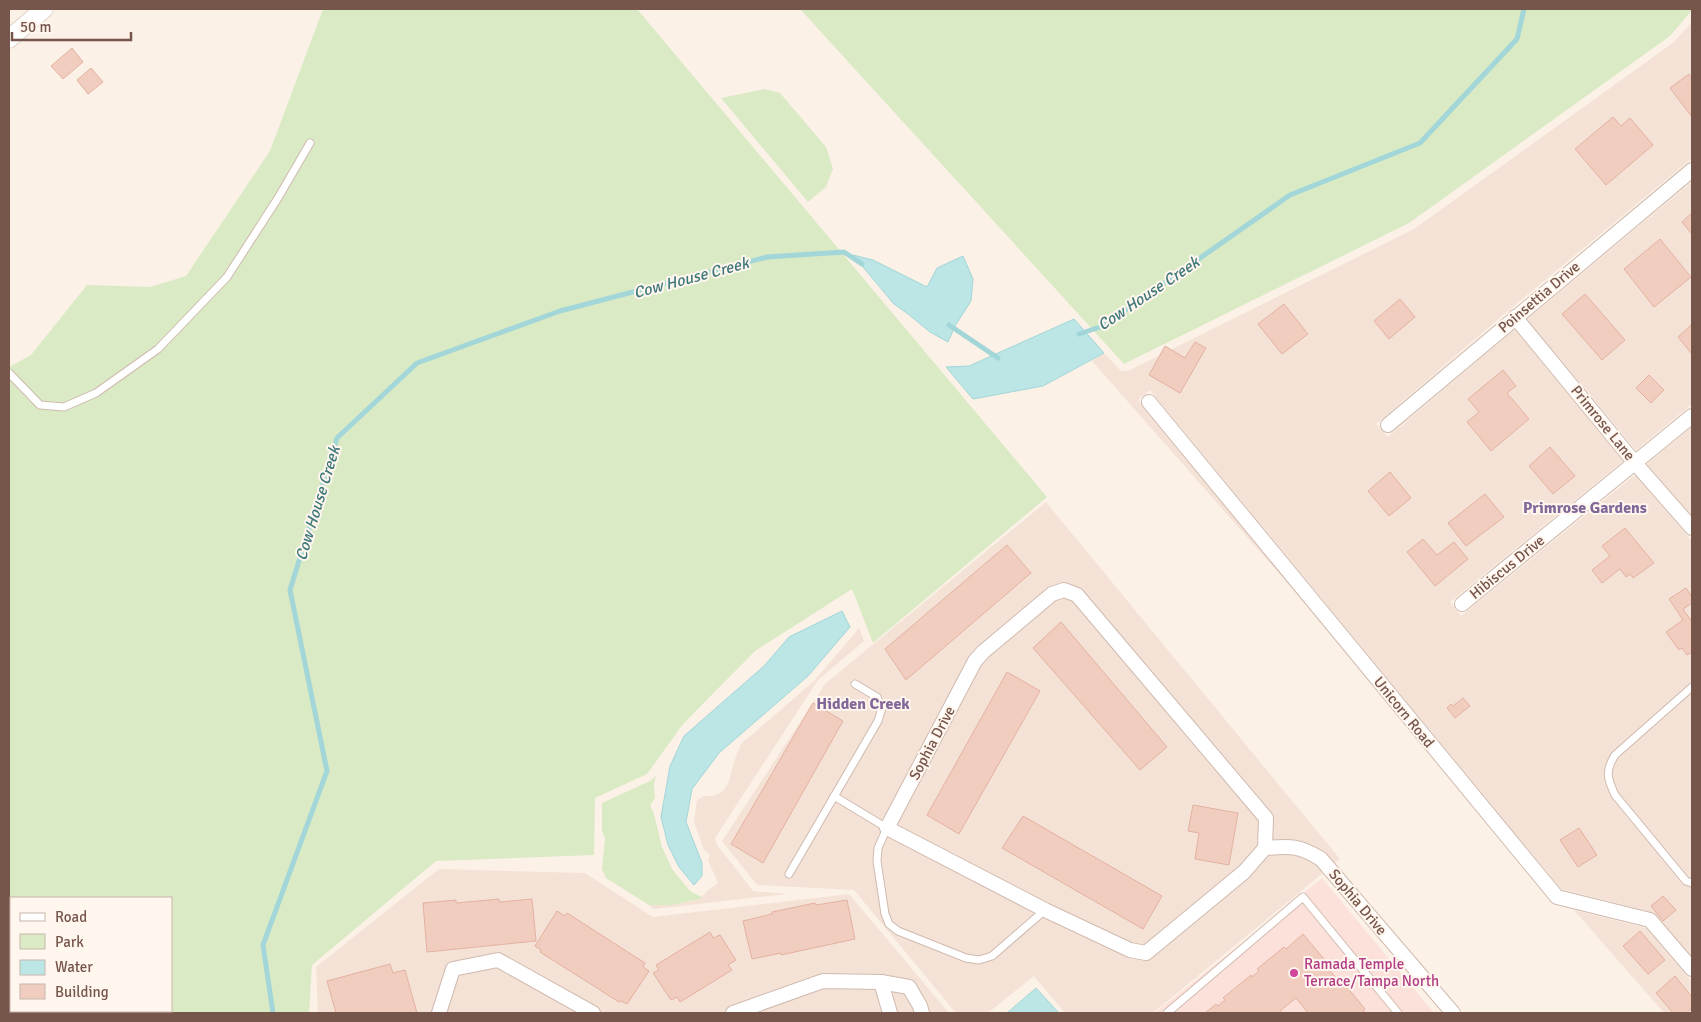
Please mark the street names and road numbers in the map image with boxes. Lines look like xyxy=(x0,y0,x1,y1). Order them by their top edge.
street label: Poinsettia Drive xyxy=(1494,258,1584,336)
street label: Primrose Lane xyxy=(1567,382,1639,464)
street label: Hibiscus Drive xyxy=(1466,531,1548,603)
street label: Unicorn Road xyxy=(1370,673,1438,751)
street label: Sophia Drive xyxy=(905,703,959,783)
street label: Sophia Drive xyxy=(1325,865,1391,939)

